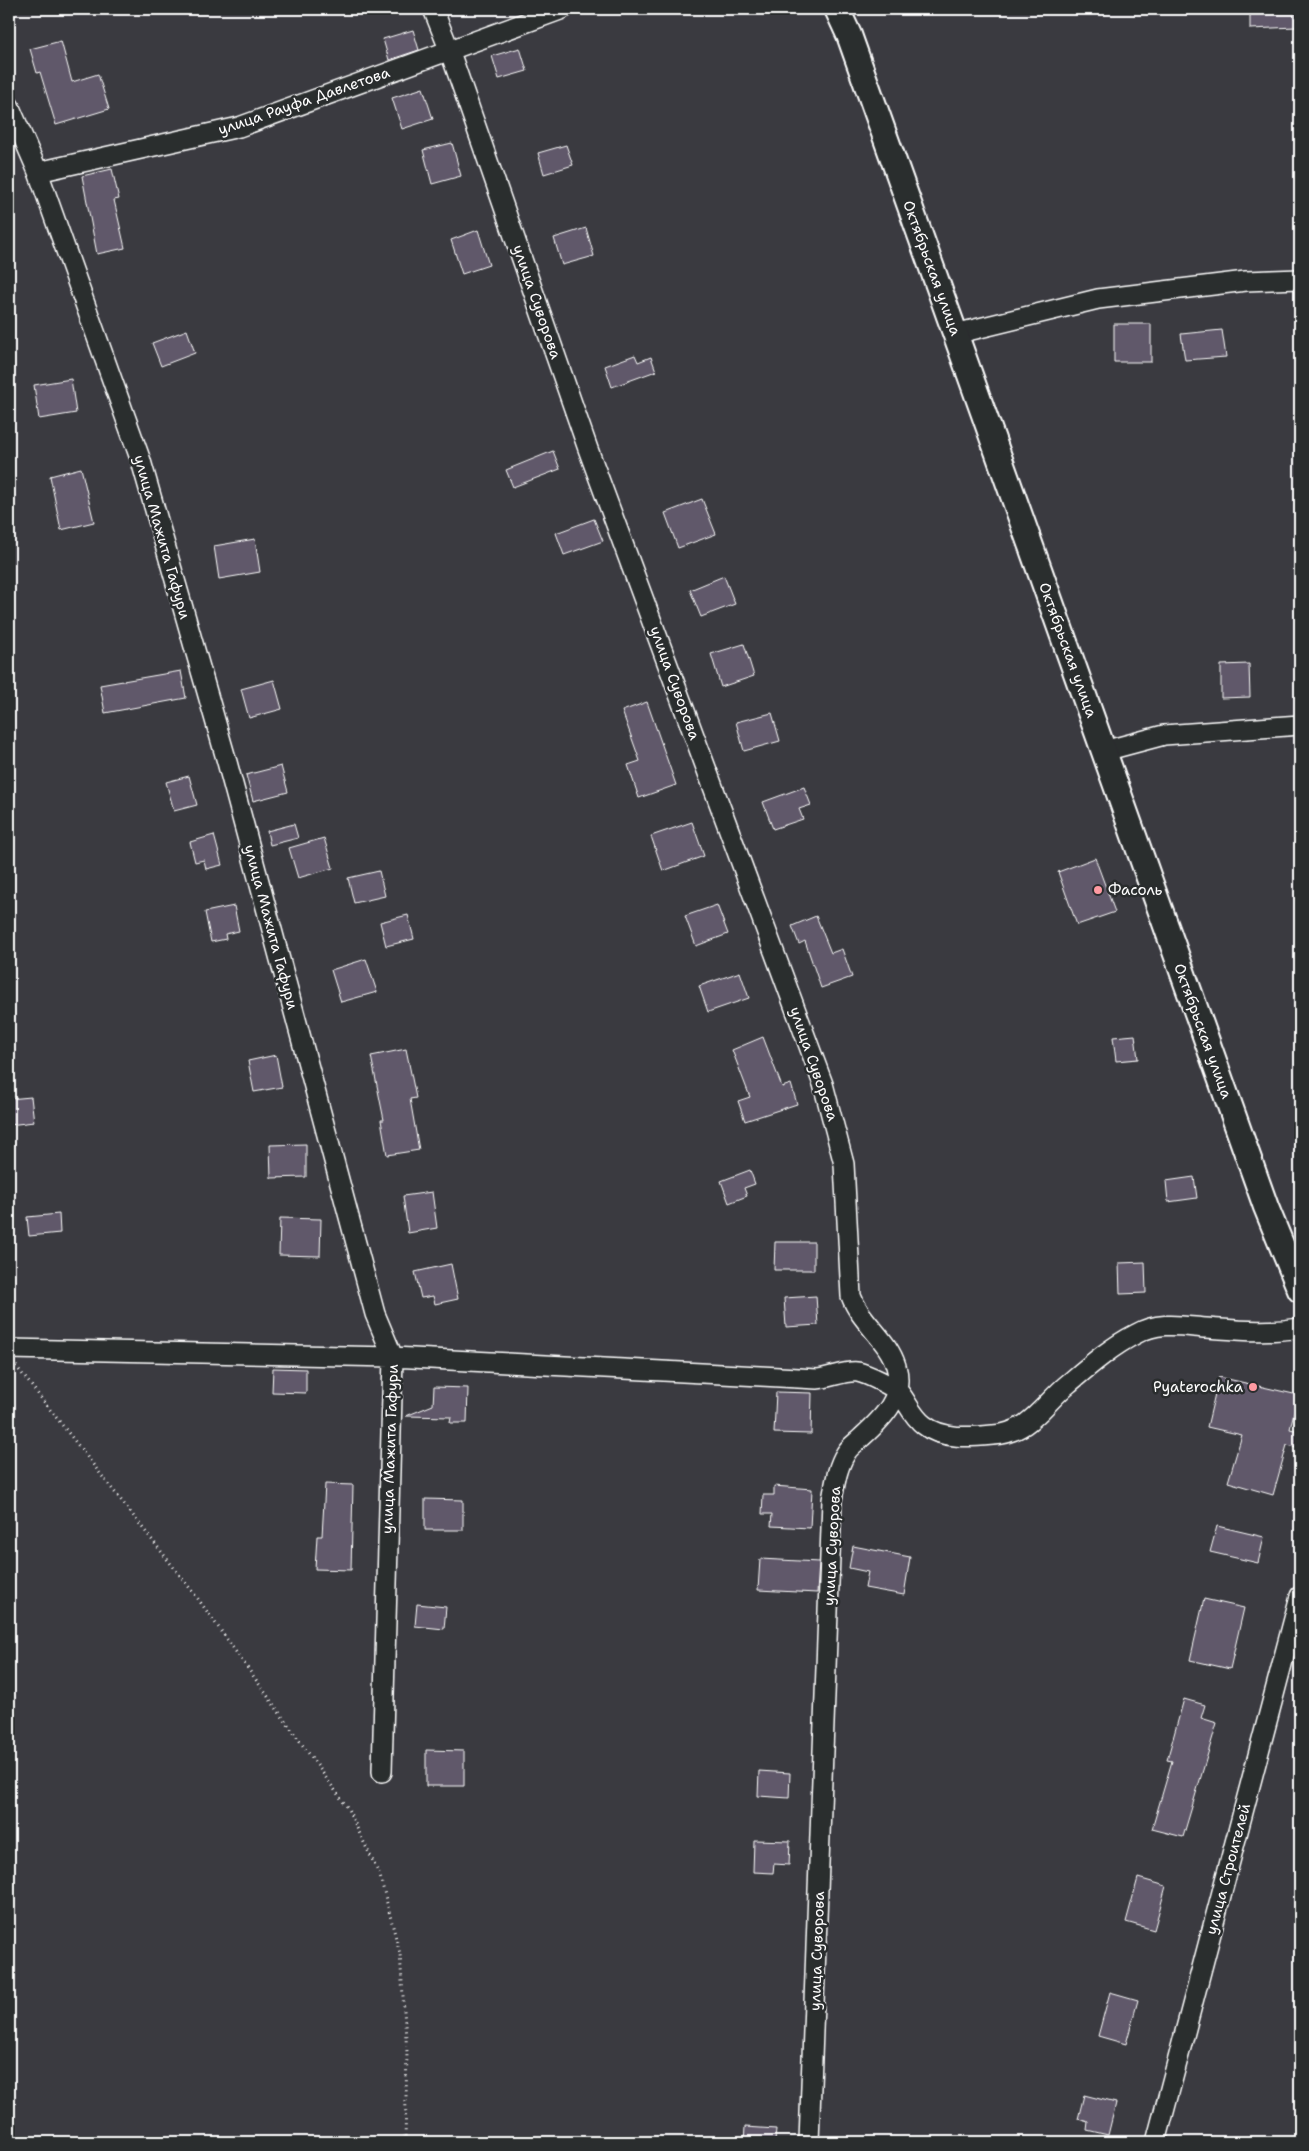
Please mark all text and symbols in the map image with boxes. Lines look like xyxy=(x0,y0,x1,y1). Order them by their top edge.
street label: улица Рауфа Давлетова xyxy=(215,62,393,140)
street label: Октябрьская улица xyxy=(898,198,966,339)
street label: улица Суворова xyxy=(508,242,566,362)
street label: улица Мажита Гафури xyxy=(129,453,195,622)
street label: Октябрьская улица xyxy=(1034,580,1102,721)
street label: улица Суворова xyxy=(645,623,705,743)
street label: улица Мажита Гафури xyxy=(239,842,303,1012)
place label: Фасоль xyxy=(1108,880,1163,900)
marker: Фасоль xyxy=(1092,884,1104,896)
street label: Октябрьская улица xyxy=(1169,961,1237,1102)
street label: улица Суворова xyxy=(785,1004,843,1124)
street label: улица Мажита Гафури xyxy=(377,1364,403,1534)
place label: Pyaterochka xyxy=(1153,1377,1244,1397)
marker: Pyaterochka xyxy=(1247,1381,1259,1393)
street label: улица Суворова xyxy=(819,1485,845,1606)
street label: улица Строителей xyxy=(1201,1801,1255,1937)
street label: улица Суворова xyxy=(805,1890,829,2011)

